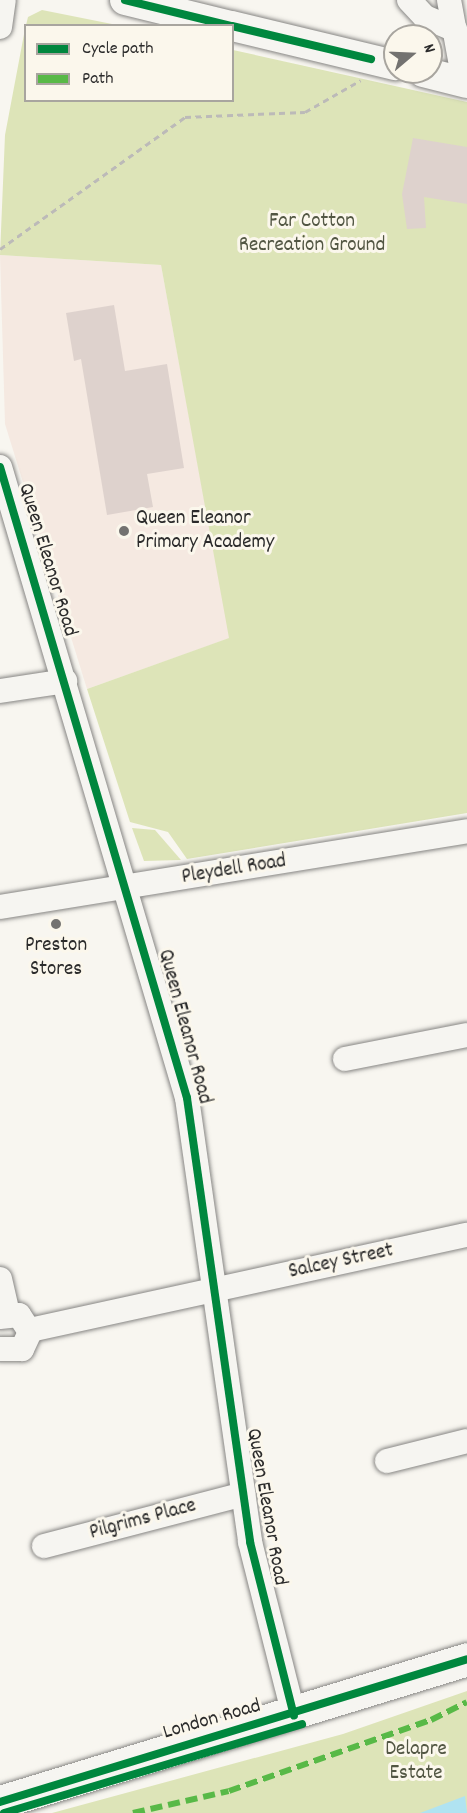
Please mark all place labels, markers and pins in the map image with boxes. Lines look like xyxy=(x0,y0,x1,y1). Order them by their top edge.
place label: Queen Eleanor Primary Academy xyxy=(136,506,274,556)
marker: Queen Eleanor Primary Academy xyxy=(117,524,131,538)
marker: Preston Stores xyxy=(49,917,63,931)
place label: Preston Stores xyxy=(25,933,87,983)

